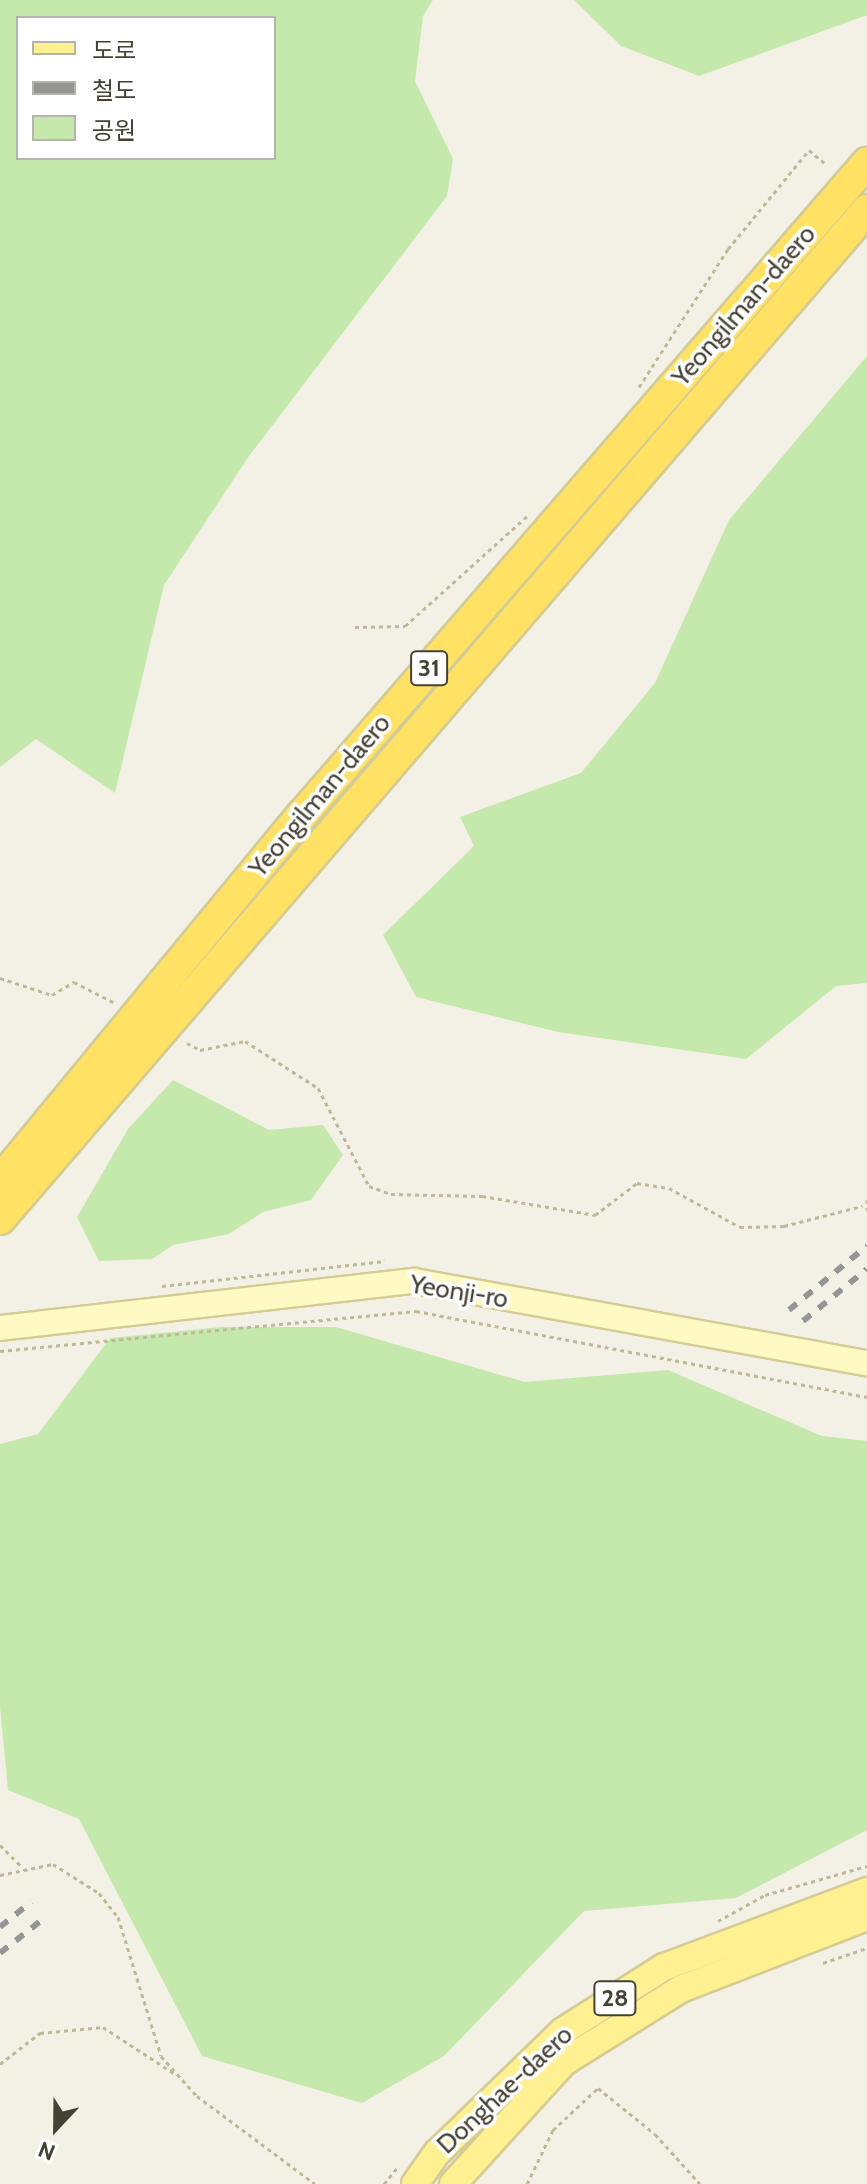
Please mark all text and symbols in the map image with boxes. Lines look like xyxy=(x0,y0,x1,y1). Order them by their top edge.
legend xyxy=(16,16,276,160)
text: 도로 xyxy=(92,36,136,65)
text: 철도 xyxy=(92,76,136,105)
text: 공원 xyxy=(92,116,136,145)
street label: Yeongilman-daero xyxy=(666,219,822,393)
road number: 31 xyxy=(409,648,449,688)
street label: Yeongilman-daero xyxy=(243,708,397,884)
street label: Yeonji-ro xyxy=(408,1269,510,1315)
road number: 28 xyxy=(593,1978,637,2018)
street label: Donghae-daero xyxy=(431,2019,579,2161)
north arrow xyxy=(16,2088,96,2168)
text: N xyxy=(35,2135,59,2166)

